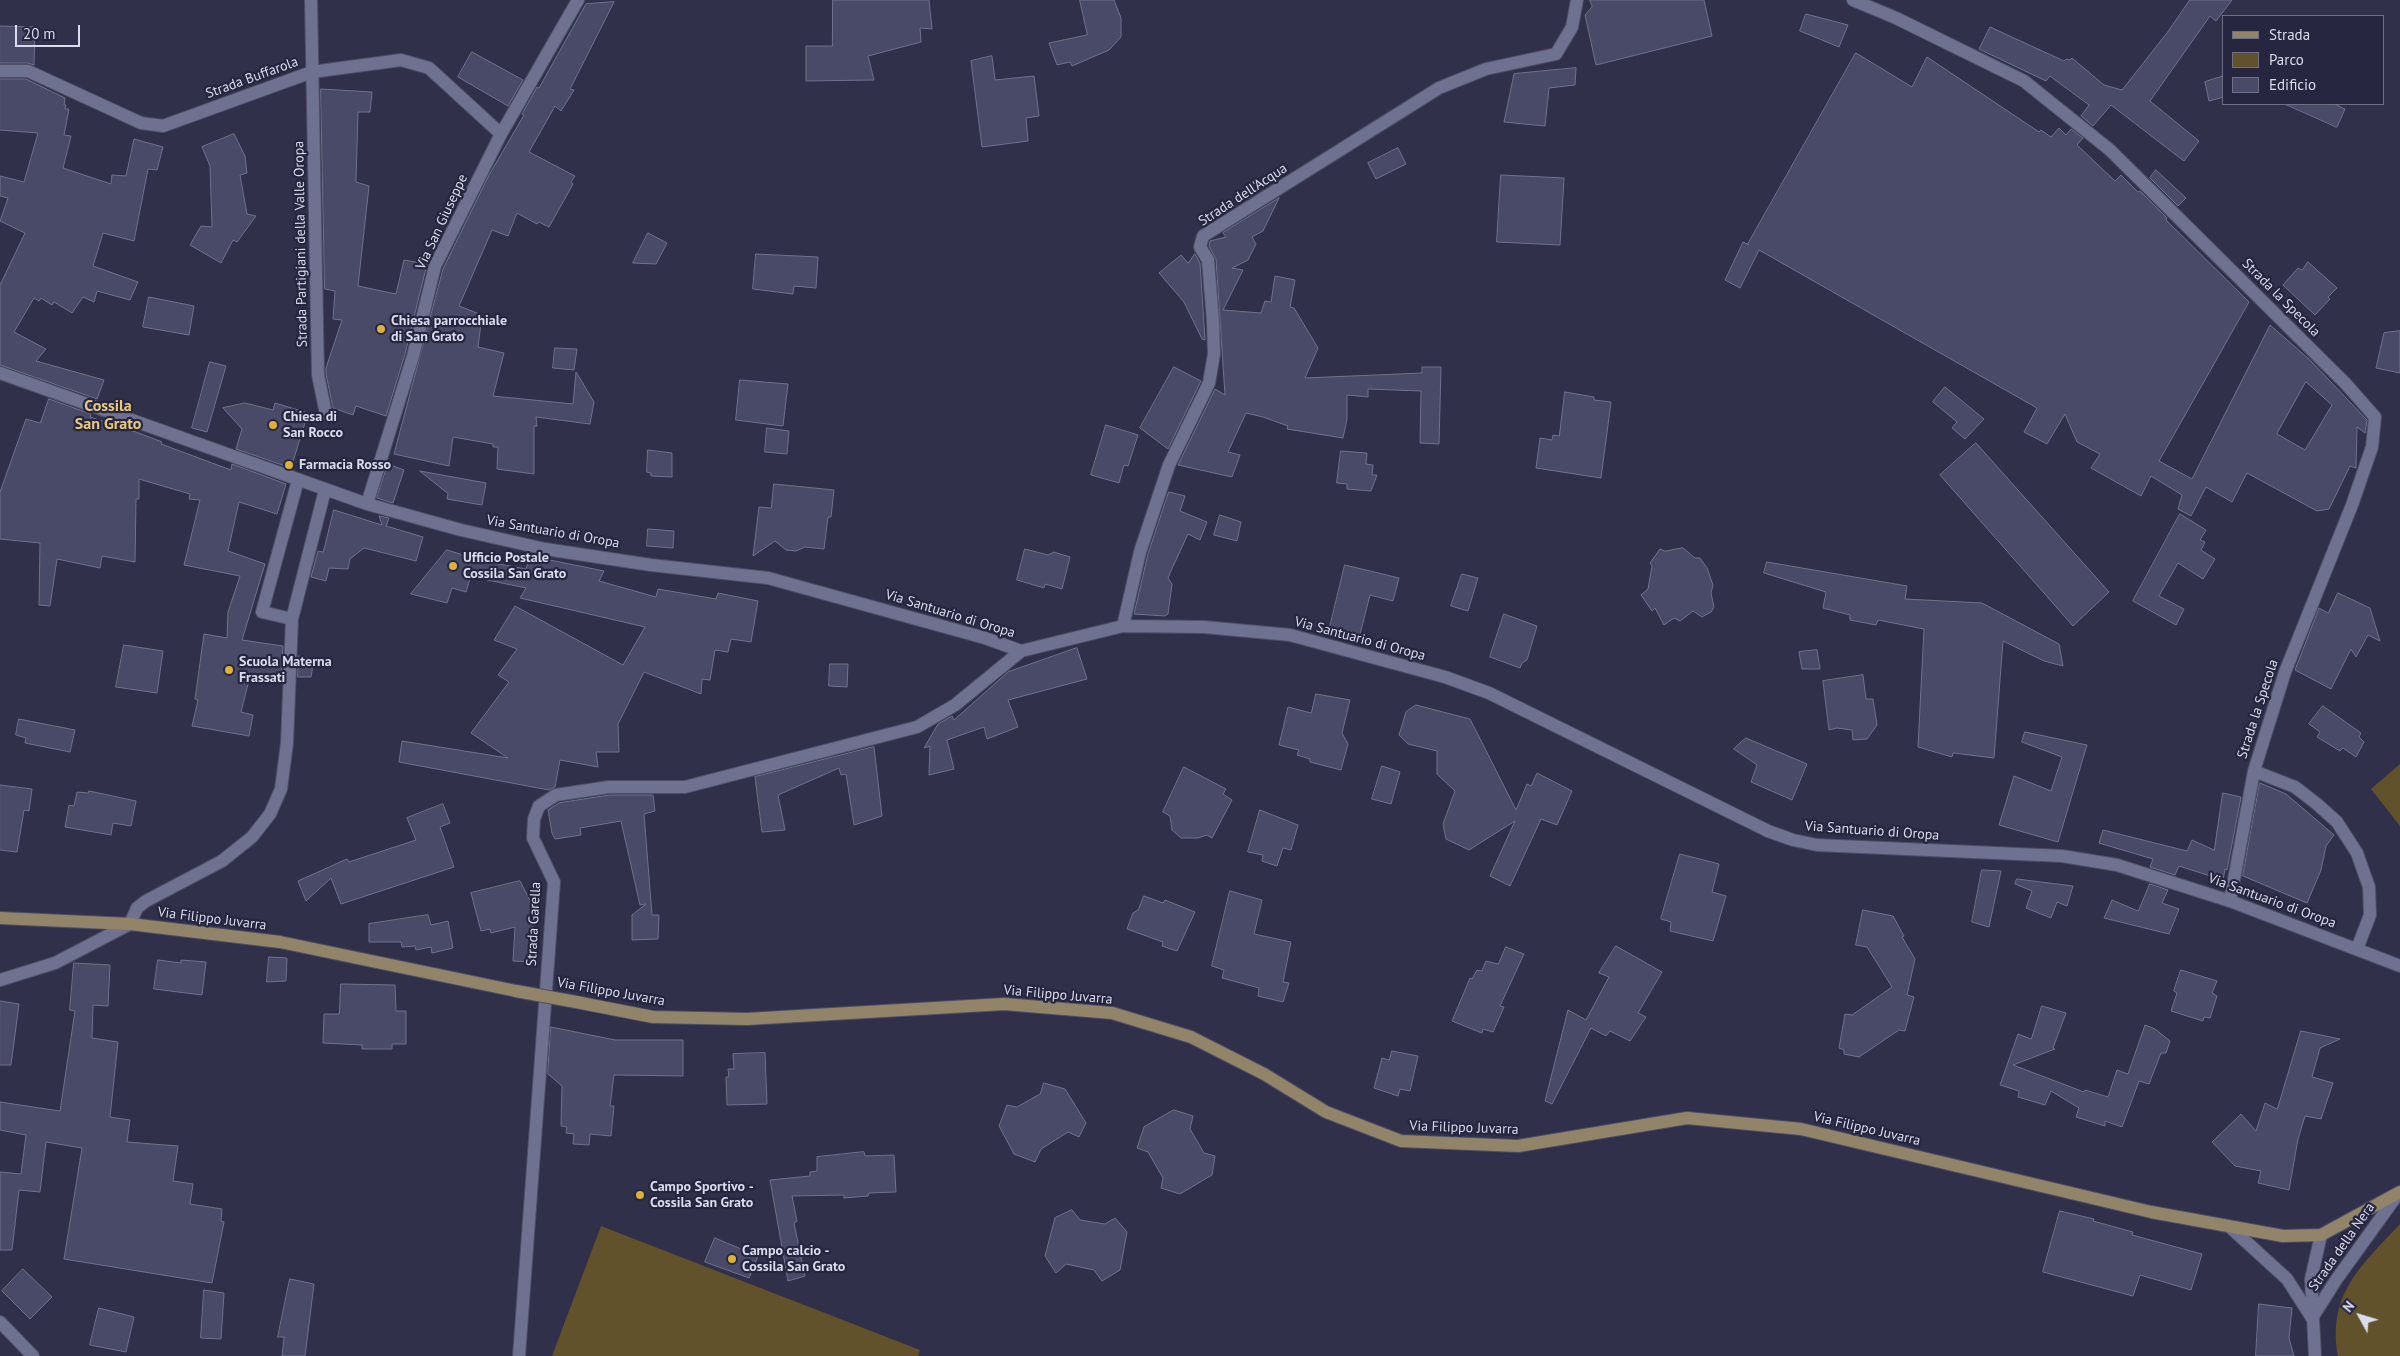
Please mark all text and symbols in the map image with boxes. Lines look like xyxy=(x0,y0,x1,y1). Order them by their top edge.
scale bar xyxy=(18,15,82,47)
legend xyxy=(2222,15,2385,105)
text: 20 m xyxy=(23,24,56,43)
text: Strada xyxy=(2269,25,2310,44)
text: Parco xyxy=(2269,50,2304,69)
street label: Strada Buffarola xyxy=(204,54,300,102)
text: Edificio xyxy=(2269,75,2316,94)
street label: Strada Partigiani della Valle Oropa xyxy=(291,141,311,347)
street label: Strada dell'Acqua xyxy=(1196,160,1290,230)
street label: Via San Giuseppe xyxy=(413,172,471,272)
street label: Strada la Specola xyxy=(2239,256,2323,340)
place label: Chiesa parrocchiale di San Grato xyxy=(391,313,507,346)
marker: Chiesa parrocchiale di San Grato xyxy=(375,323,387,335)
district label: Cossila San Grato xyxy=(75,396,141,434)
place label: Chiesa di San Rocco xyxy=(283,409,343,442)
marker: Chiesa di San Rocco xyxy=(267,419,279,431)
place label: Farmacia Rosso xyxy=(299,457,391,473)
marker: Farmacia Rosso xyxy=(283,459,295,471)
street label: Via Santuario di Oropa xyxy=(485,512,621,552)
place label: Ufficio Postale Cossila San Grato xyxy=(463,550,566,582)
marker: Ufficio Postale Cossila San Grato xyxy=(447,560,459,572)
street label: Via Santuario di Oropa xyxy=(883,586,1017,642)
street label: Via Santuario di Oropa xyxy=(1293,613,1427,665)
place label: Scuola Materna Frassati xyxy=(239,654,332,686)
street label: Strada la Specola xyxy=(2234,657,2282,761)
marker: Scuola Materna Frassati xyxy=(223,664,235,676)
street label: Via Santuario di Oropa xyxy=(1804,818,1940,844)
street label: Via Santuario di Oropa xyxy=(2206,870,2338,932)
street label: Strada Garella xyxy=(523,881,545,967)
street label: Via Filippo Juvarra xyxy=(157,904,267,934)
street label: Via Filippo Juvarra xyxy=(556,974,666,1010)
street label: Via Filippo Juvarra xyxy=(1003,982,1113,1008)
street label: Via Filippo Juvarra xyxy=(1812,1109,1922,1149)
street label: Via Filippo Juvarra xyxy=(1409,1118,1519,1138)
place label: Campo Sportivo - Cossila San Grato xyxy=(650,1179,754,1212)
marker: Campo Sportivo - Cossila San Grato xyxy=(634,1189,646,1201)
street label: Strada della Nera xyxy=(2305,1200,2379,1294)
place label: Campo calcio - Cossila San Grato xyxy=(742,1243,845,1276)
marker: Campo calcio - Cossila San Grato xyxy=(726,1253,738,1265)
north arrow xyxy=(2335,1291,2385,1341)
text: N xyxy=(2338,1297,2358,1316)

